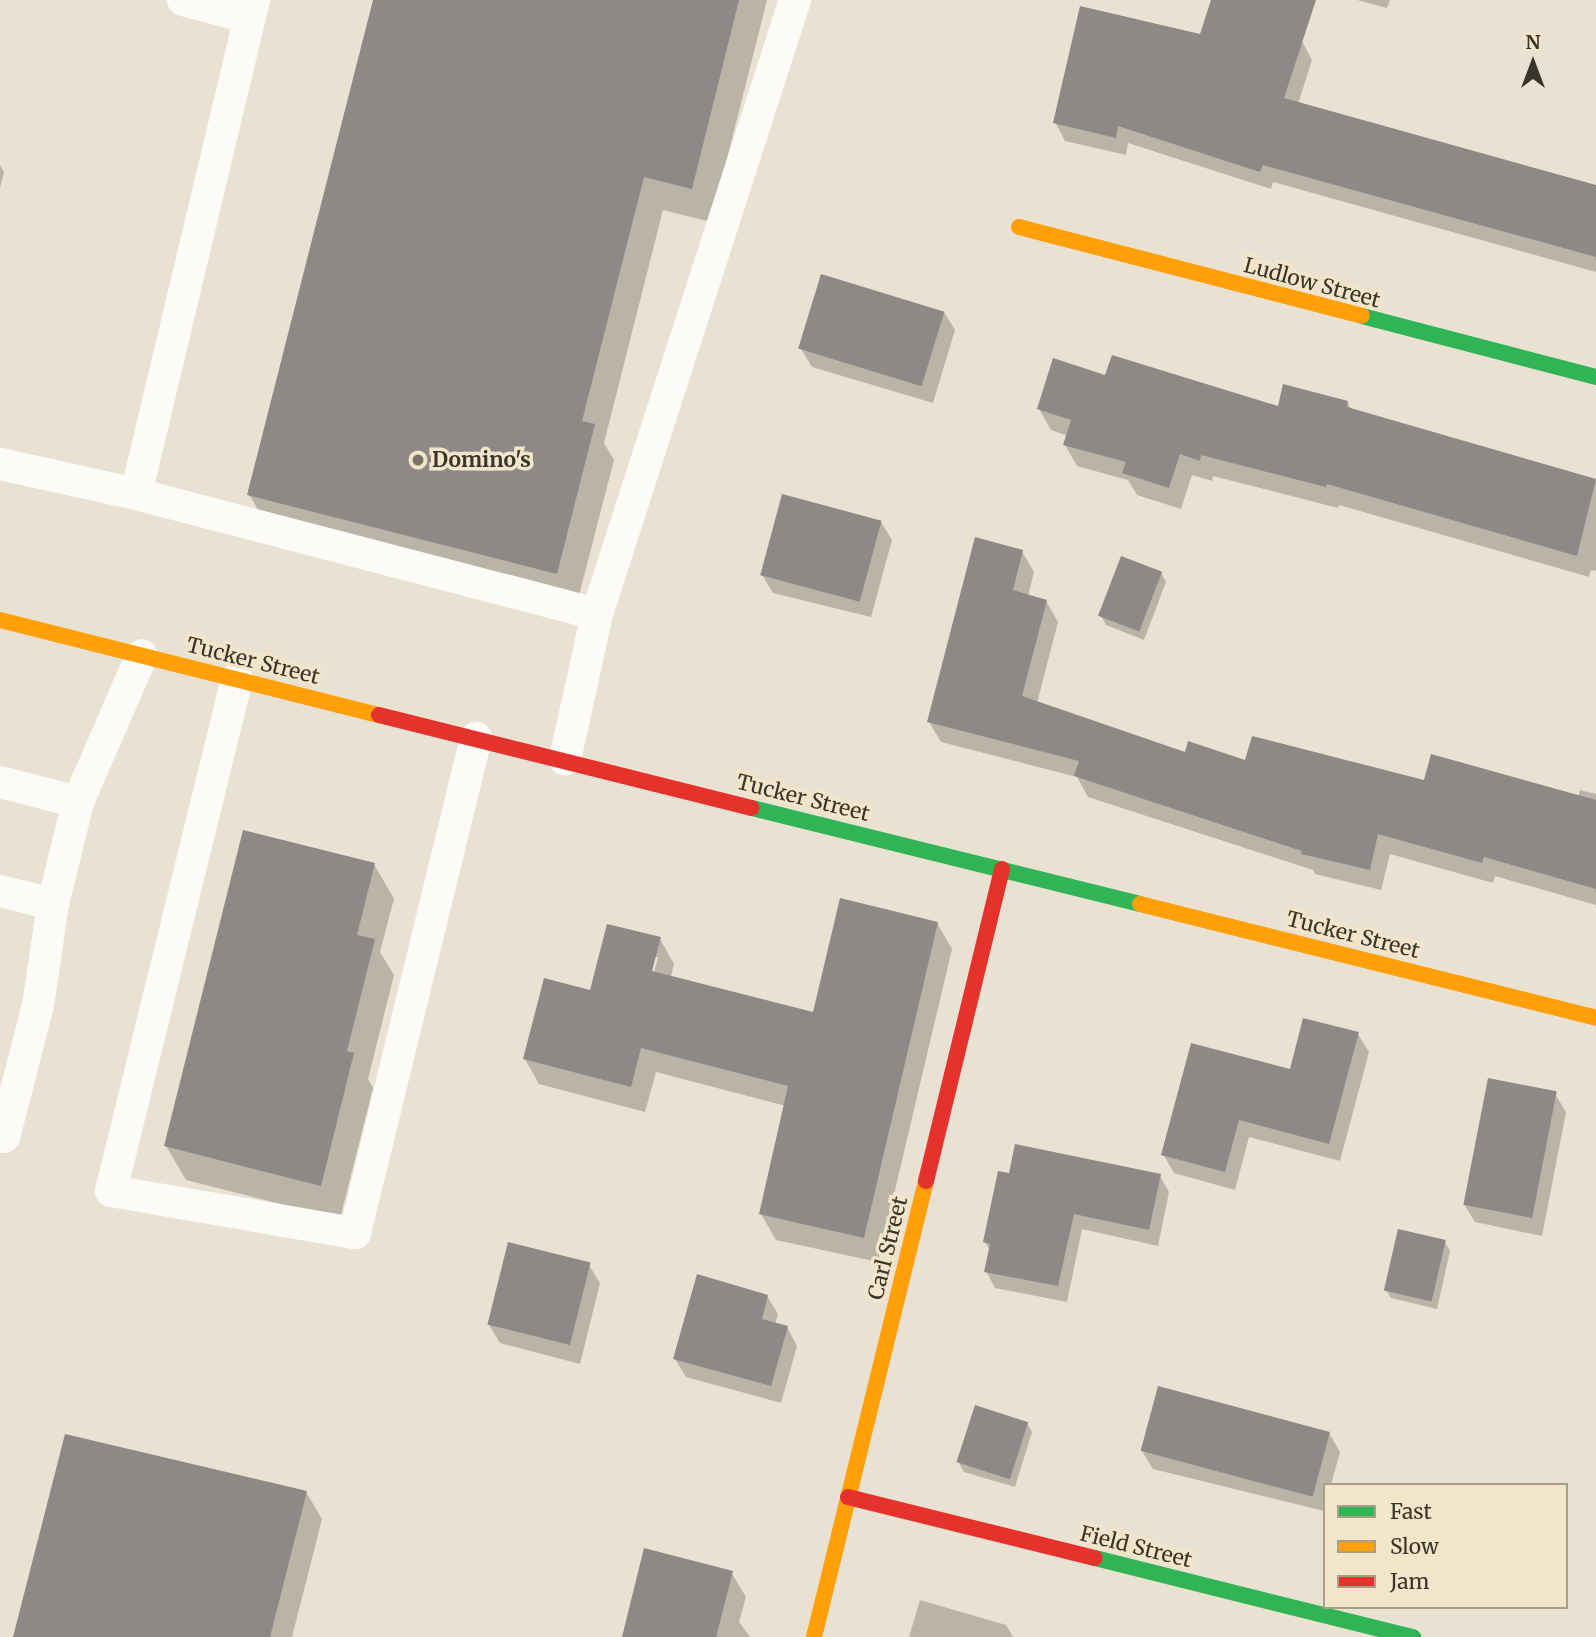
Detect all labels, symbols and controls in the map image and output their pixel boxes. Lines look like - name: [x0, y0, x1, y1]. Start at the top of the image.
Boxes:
- north arrow: [1498, 28, 1568, 98]
- text: N: [1525, 30, 1541, 54]
- street label: Ludlow Street: [1241, 253, 1383, 313]
- place label: Domino's: [432, 447, 531, 473]
- marker: Domino's: [410, 452, 426, 468]
- street label: Tucker Street: [184, 632, 322, 690]
- street label: Tucker Street: [734, 769, 872, 827]
- street label: Tucker Street: [1284, 906, 1422, 964]
- street label: Carl Street: [863, 1194, 913, 1302]
- legend: [1323, 1483, 1568, 1609]
- text: Fast: [1390, 1498, 1432, 1525]
- street label: Field Street: [1077, 1521, 1195, 1573]
- text: Slow: [1390, 1533, 1439, 1560]
- text: Jam: [1390, 1568, 1429, 1595]

